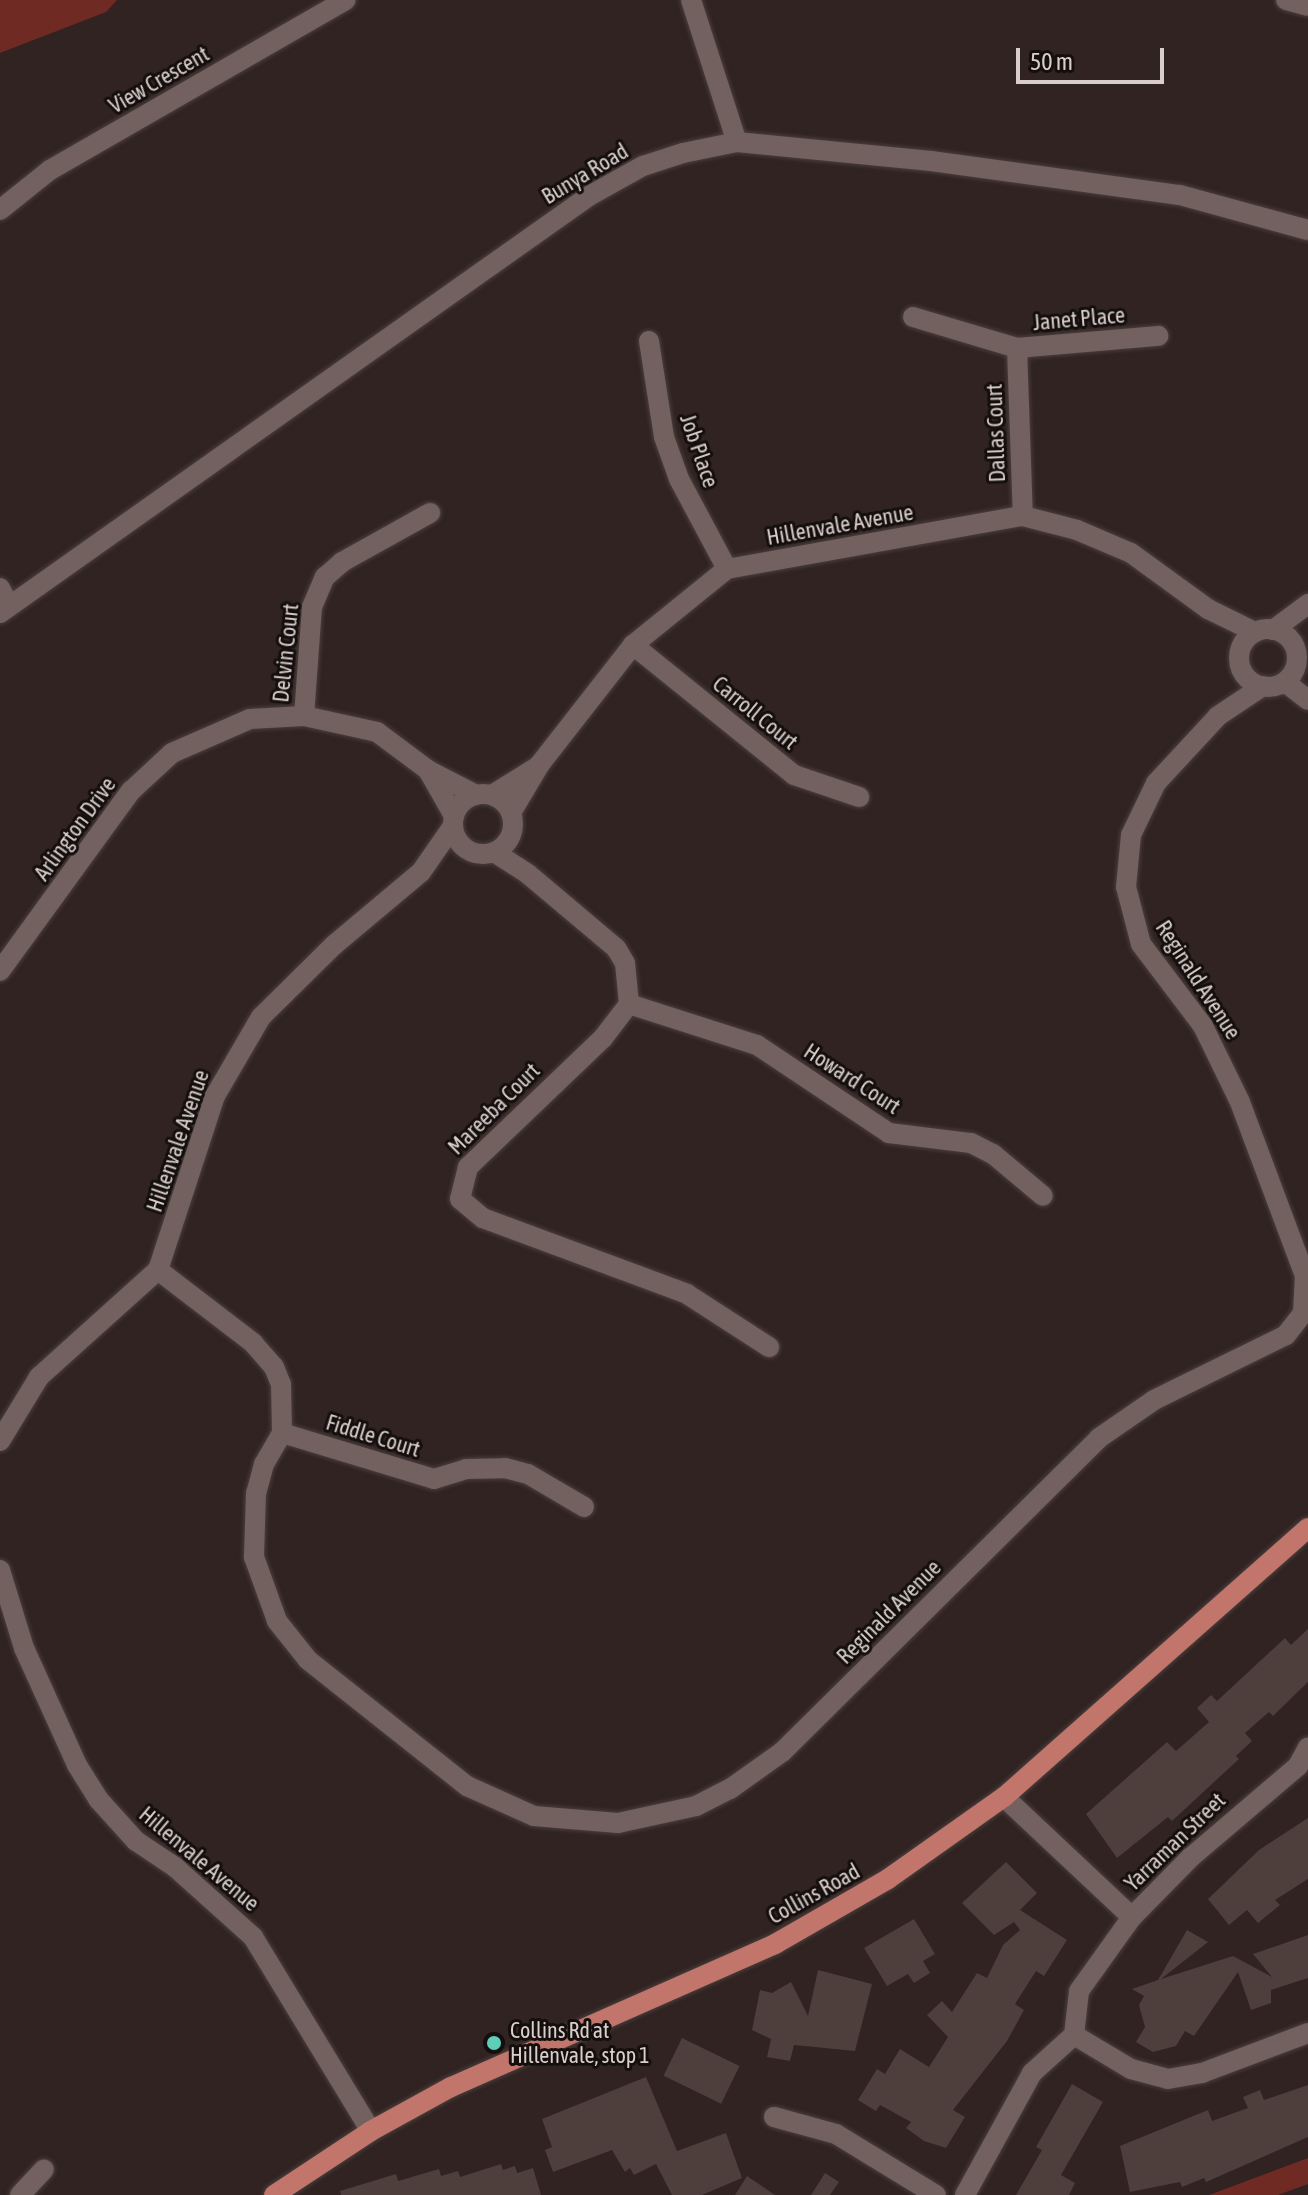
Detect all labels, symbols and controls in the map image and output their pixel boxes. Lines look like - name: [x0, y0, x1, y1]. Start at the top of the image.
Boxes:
- scale bar: [1020, 32, 1168, 82]
- street label: View Crescent: [104, 41, 214, 119]
- text: 50 m: [1030, 48, 1073, 75]
- street label: Bunya Road: [537, 138, 633, 210]
- street label: Janet Place: [1032, 302, 1126, 336]
- street label: Dallas Court: [981, 383, 1011, 483]
- street label: Job Place: [674, 411, 724, 491]
- street label: Hillenvale Avenue: [765, 499, 915, 551]
- street label: Delvin Court: [268, 602, 304, 704]
- street label: Carroll Court: [707, 671, 803, 755]
- street label: Arlington Drive: [29, 772, 121, 886]
- street label: Reginald Avenue: [1150, 916, 1246, 1044]
- street label: Howard Court: [799, 1038, 905, 1120]
- street label: Mareeba Court: [443, 1058, 545, 1160]
- street label: Hillenvale Avenue: [141, 1066, 215, 1216]
- street label: Fiddle Court: [323, 1409, 423, 1463]
- street label: Reginald Avenue: [831, 1554, 947, 1670]
- street label: Yarraman Street: [1119, 1788, 1231, 1896]
- street label: Hillenvale Avenue: [134, 1801, 264, 1917]
- street label: Collins Road: [764, 1858, 864, 1930]
- place label: Collins Rd at Hillenvale, stop 1: [510, 2017, 650, 2068]
- marker: Collins Rd at Hillenvale, stop 1: [485, 2034, 503, 2052]

